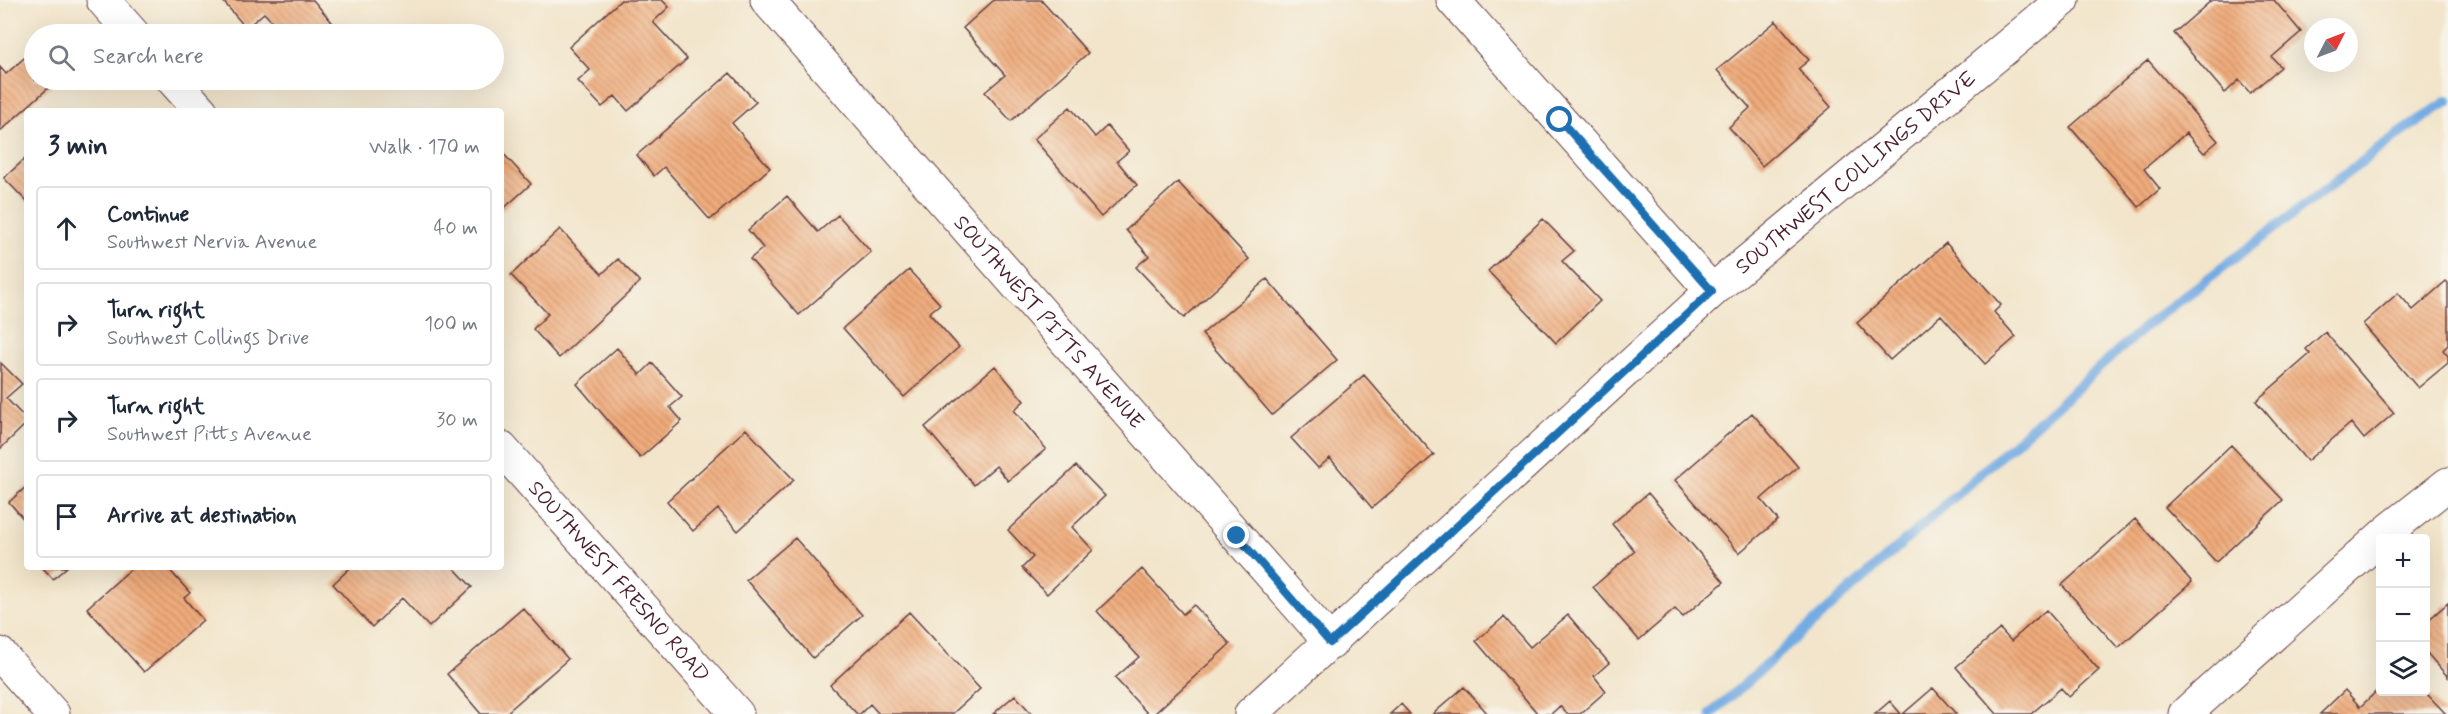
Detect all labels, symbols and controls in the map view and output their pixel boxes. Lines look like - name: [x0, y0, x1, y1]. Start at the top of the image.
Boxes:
- north arrow: [2304, 18, 2358, 72]
- search box: [24, 24, 504, 90]
- icon: search: [45, 41, 78, 74]
- text: Search here: [93, 43, 204, 71]
- street label: SOUTHWEST COLLINGS DRIVE: [1730, 65, 1982, 281]
- route start: [1546, 106, 1572, 132]
- text: 3 min: [48, 130, 108, 164]
- text: Walk · 170 m: [369, 134, 480, 161]
- text: Continue: [107, 201, 189, 229]
- street label: SOUTHWEST PITTS AVENUE: [947, 210, 1150, 435]
- icon: ahead: [50, 212, 83, 245]
- text: 40 m: [434, 215, 478, 242]
- text: Southwest Nervia Avenue: [107, 229, 317, 256]
- text: Turn right: [107, 297, 205, 325]
- icon: right: [50, 308, 83, 341]
- text: 100 m: [424, 311, 478, 338]
- text: Southwest Collings Drive: [107, 325, 309, 352]
- text: Turn right: [107, 393, 205, 421]
- icon: right: [50, 404, 83, 437]
- text: 30 m: [436, 407, 478, 434]
- text: Southwest Pitts Avenue: [107, 421, 312, 448]
- street label: SOUTHWEST FRESNO ROAD: [521, 475, 715, 689]
- icon: arrive: [50, 500, 83, 533]
- text: Arrive at destination: [107, 502, 297, 530]
- route end: [1223, 522, 1249, 548]
- map controls: [2376, 534, 2430, 696]
- button: +: [2376, 534, 2430, 588]
- button: −: [2376, 588, 2430, 642]
- button: layers: [2376, 642, 2430, 696]

